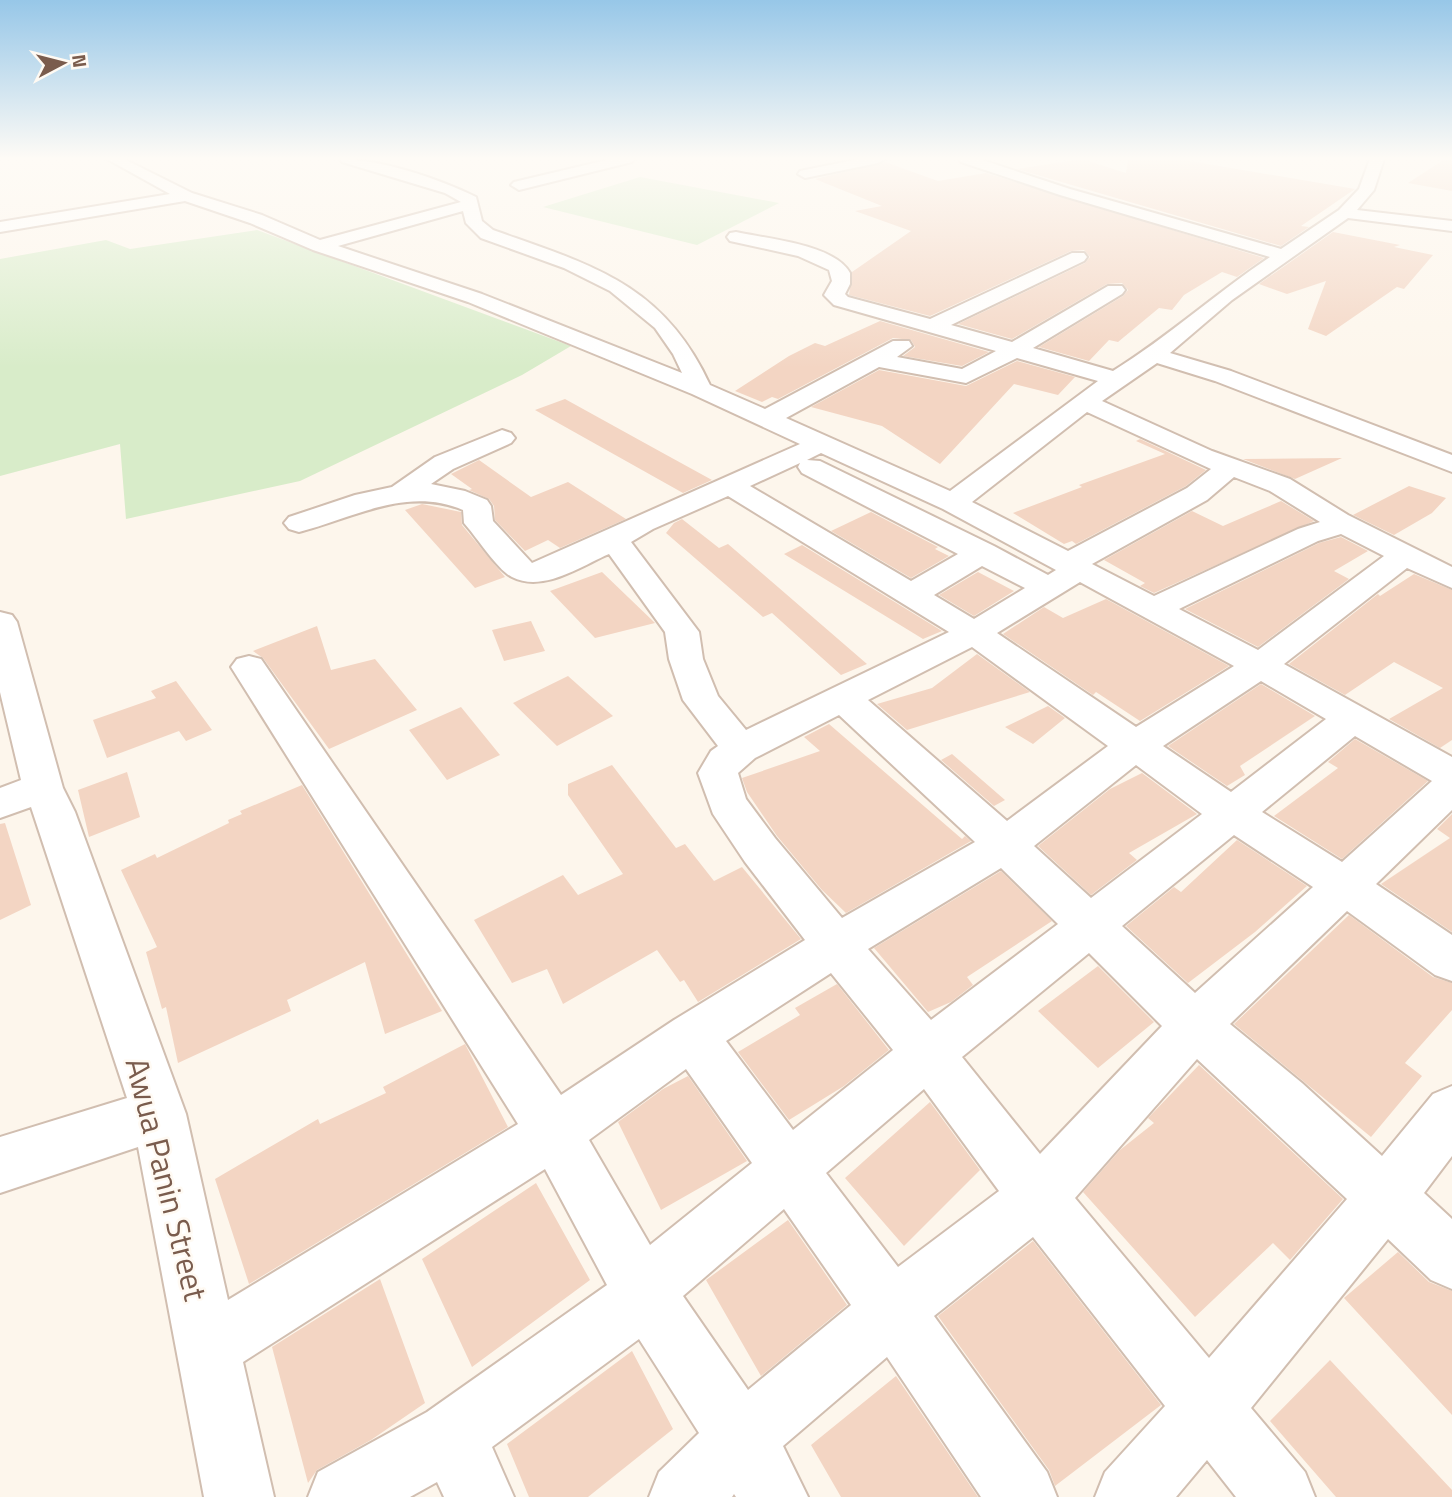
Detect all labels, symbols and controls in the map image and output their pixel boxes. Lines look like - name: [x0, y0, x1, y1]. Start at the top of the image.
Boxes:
- north arrow: [28, 28, 98, 98]
- text: N: [65, 53, 96, 69]
- street label: Awua Panin Street: [114, 1052, 220, 1306]

